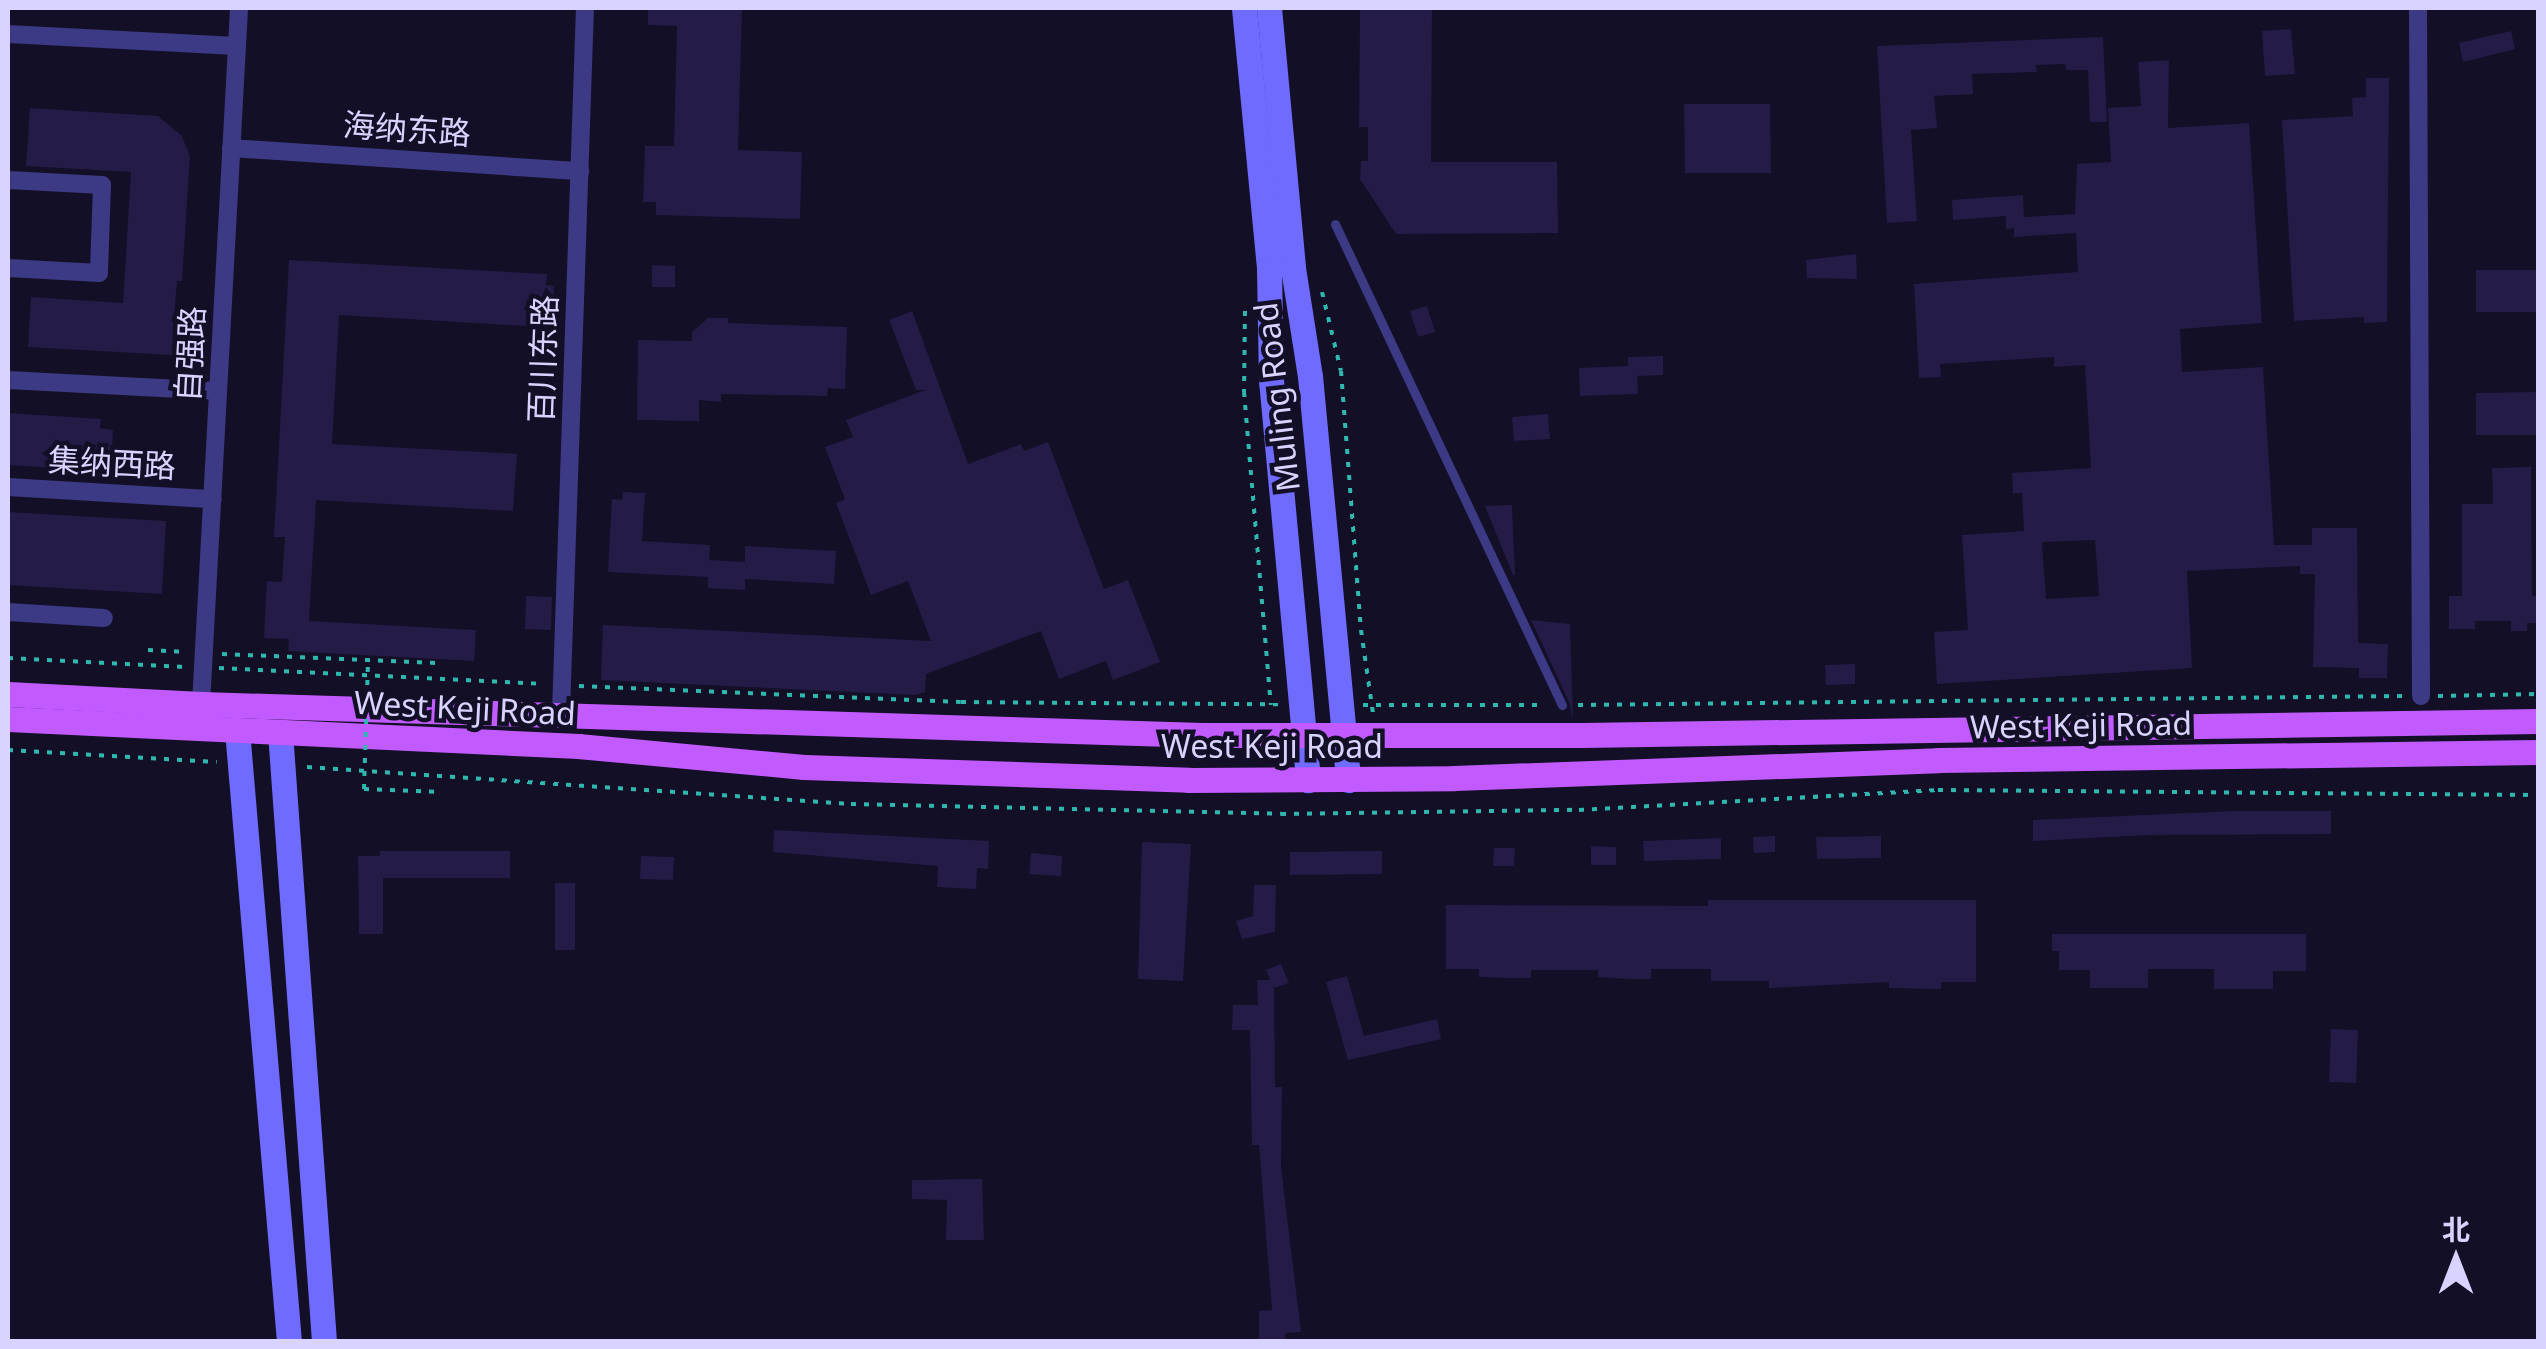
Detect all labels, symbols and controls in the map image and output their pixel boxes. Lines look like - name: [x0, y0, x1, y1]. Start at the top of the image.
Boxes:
- street label: 海纳东路: [342, 105, 472, 153]
- street label: 百川东路: [522, 294, 564, 424]
- street label: Muling Road: [1246, 300, 1308, 494]
- street label: 自强路: [168, 305, 212, 403]
- street label: 集纳西路: [47, 440, 177, 486]
- street label: West Keji Road: [353, 683, 577, 733]
- street label: West Keji Road: [1970, 704, 2192, 746]
- street label: West Keji Road: [1161, 727, 1383, 765]
- north arrow: [2406, 1209, 2506, 1309]
- text: 北: [2442, 1210, 2470, 1248]

